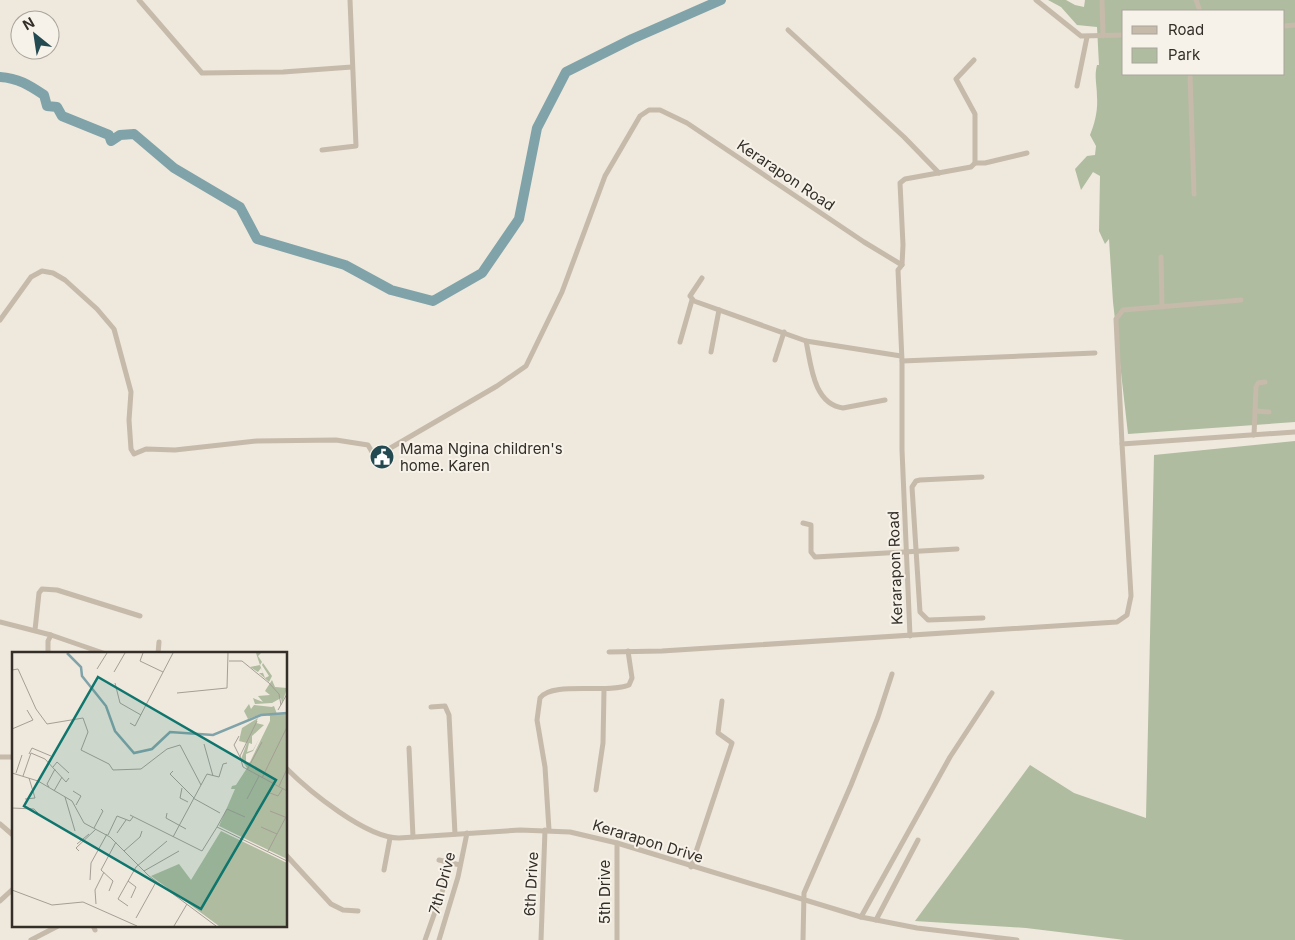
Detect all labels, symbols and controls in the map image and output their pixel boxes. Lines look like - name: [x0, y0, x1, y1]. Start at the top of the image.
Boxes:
- north arrow: [10, 10, 60, 60]
- legend: [1122, 10, 1285, 75]
- text: N: [19, 13, 37, 33]
- text: Road: [1168, 20, 1204, 39]
- text: Park: [1168, 45, 1201, 64]
- street label: Kerarapon Road: [734, 135, 838, 215]
- place label: Mama Ngina children's home. Karen: [400, 439, 563, 475]
- public building icon: Mama Ngina children's home. Karen: [369, 444, 395, 470]
- street label: Kerarapon Road: [884, 511, 906, 625]
- inset map: [12, 652, 288, 928]
- street label: Kerarapon Drive: [590, 815, 706, 867]
- street label: 7th Drive: [425, 850, 459, 916]
- street label: 6th Drive: [520, 851, 542, 917]
- street label: 5th Drive: [595, 860, 614, 924]

